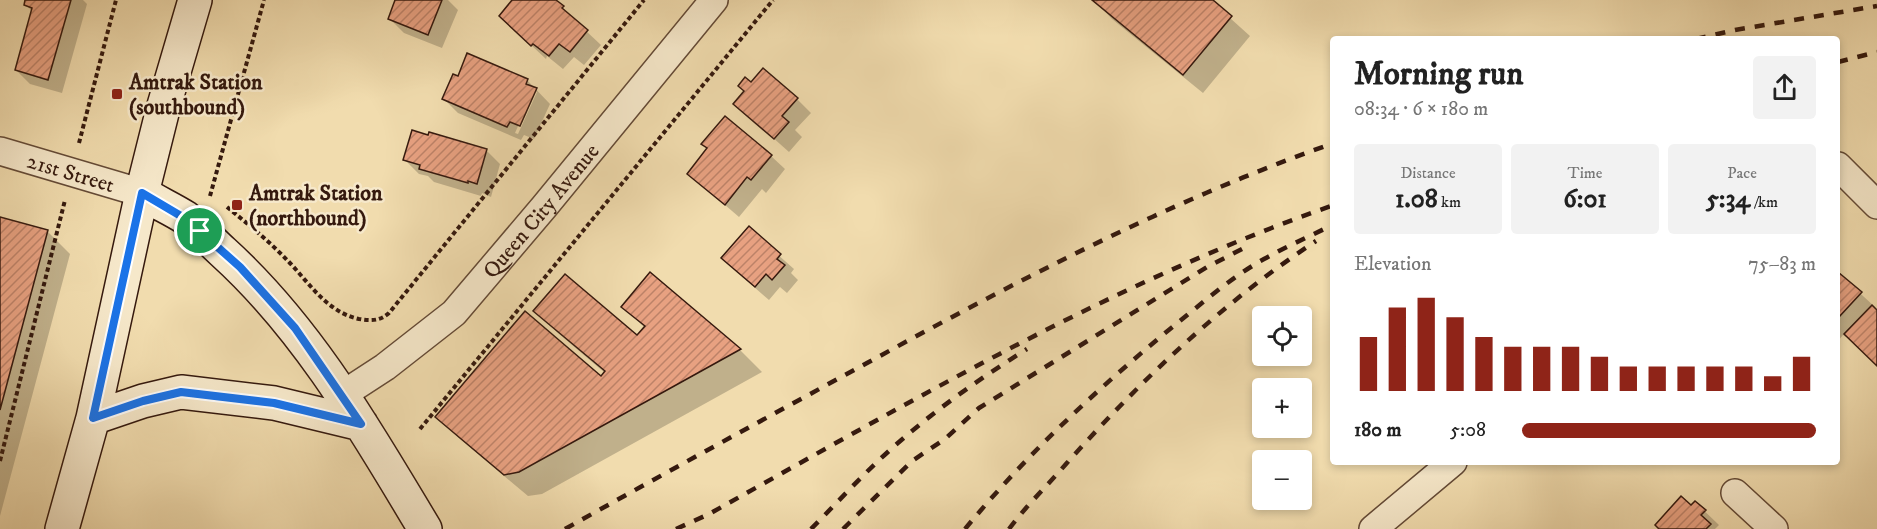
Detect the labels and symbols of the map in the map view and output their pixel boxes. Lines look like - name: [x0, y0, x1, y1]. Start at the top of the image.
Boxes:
- place label: Amtrak Station (southbound): [128, 69, 263, 121]
- marker: Amtrak Station (southbound): [110, 87, 124, 101]
- street label: Queen City Avenue: [478, 139, 605, 284]
- street label: 21st Street: [24, 148, 118, 199]
- place label: Amtrak Station (northbound): [248, 180, 383, 232]
- marker: Amtrak Station (northbound): [230, 198, 244, 212]
- pin: [174, 205, 225, 256]

